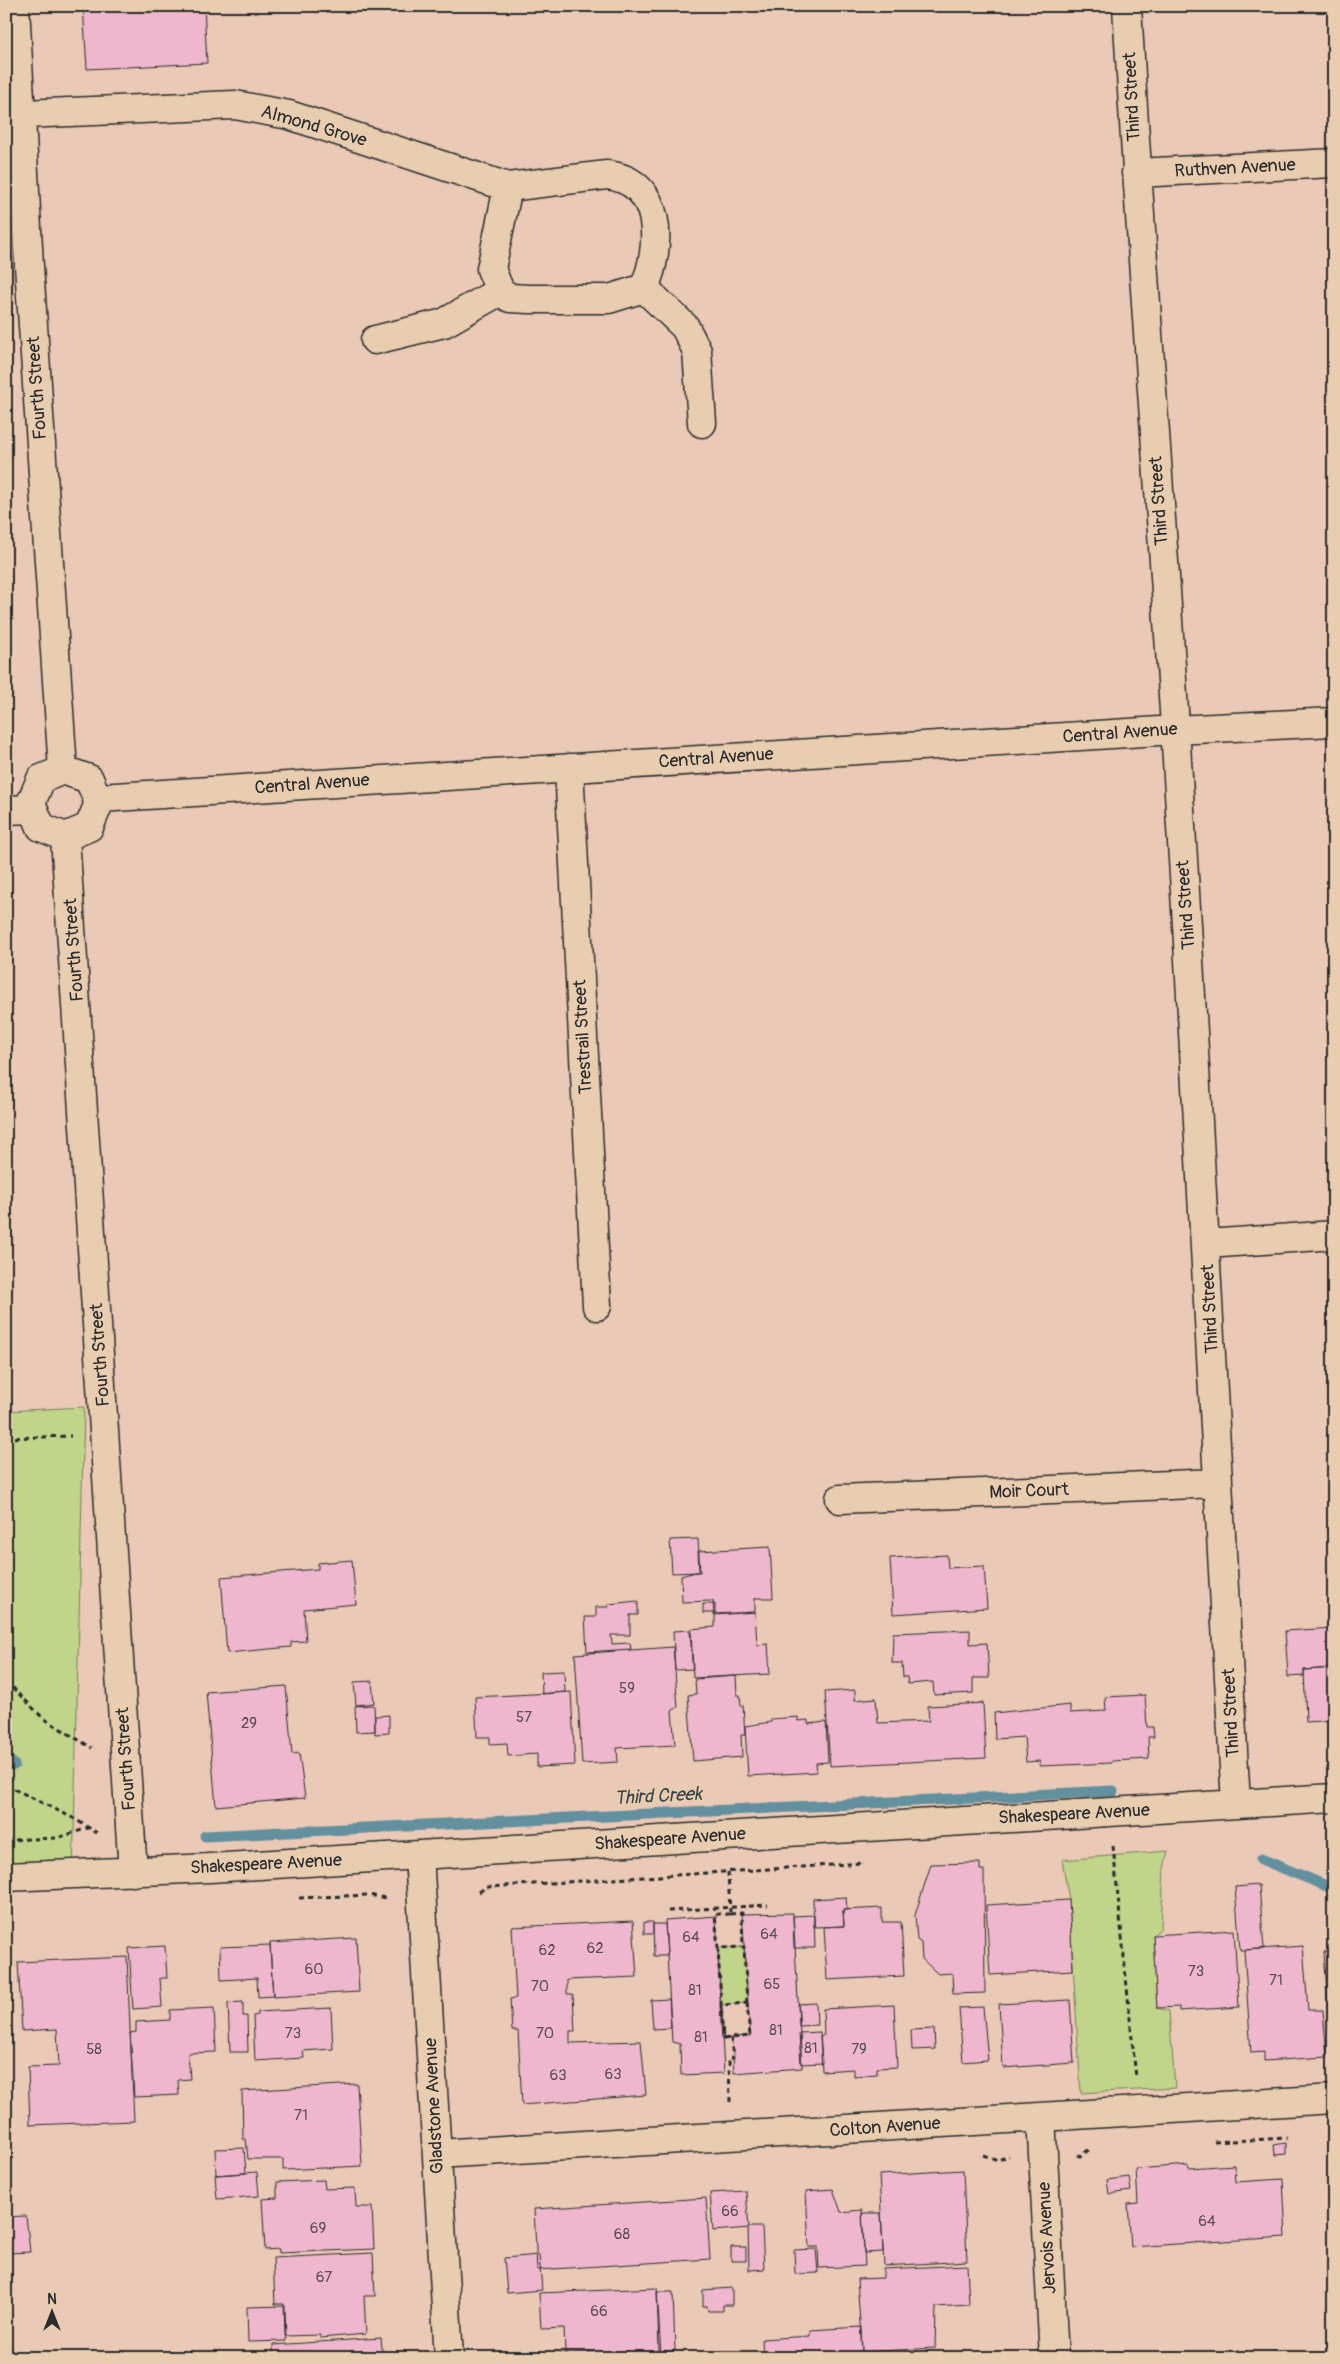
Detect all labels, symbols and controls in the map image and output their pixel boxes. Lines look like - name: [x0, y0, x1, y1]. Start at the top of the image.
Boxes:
- street label: Third Street: [1118, 51, 1146, 142]
- street label: Almond Grove: [258, 100, 370, 152]
- street label: Ruthven Avenue: [1174, 153, 1296, 183]
- street label: Fourth Street: [22, 335, 52, 440]
- street label: Third Street: [1144, 455, 1174, 546]
- street label: Central Avenue: [1062, 718, 1178, 748]
- street label: Central Avenue: [658, 743, 774, 773]
- street label: Central Avenue: [254, 769, 370, 799]
- street label: Third Street: [1171, 859, 1201, 950]
- street label: Fourth Street: [59, 897, 89, 1002]
- street label: Trestrail Street: [568, 978, 597, 1095]
- street label: Third Street: [1196, 1263, 1224, 1354]
- street label: Fourth Street: [85, 1302, 115, 1407]
- street label: Moir Court: [989, 1478, 1070, 1504]
- street label: Third Street: [1217, 1667, 1245, 1758]
- house number: 59: [619, 1679, 635, 1698]
- street label: Fourth Street: [111, 1706, 141, 1811]
- house number: 57: [516, 1708, 532, 1727]
- house number: 29: [241, 1714, 257, 1733]
- water label: Third Creek: [614, 1782, 704, 1810]
- street label: Shakespeare Avenue: [998, 1799, 1150, 1829]
- street label: Shakespeare Avenue: [594, 1822, 747, 1856]
- street label: Shakespeare Avenue: [190, 1849, 342, 1879]
- house number: 64: [760, 1925, 778, 1944]
- house number: 64: [682, 1928, 700, 1947]
- house number: 62: [586, 1939, 604, 1958]
- house number: 62: [538, 1941, 556, 1960]
- house number: 60: [305, 1960, 323, 1979]
- house number: 73: [1188, 1962, 1204, 1981]
- house number: 71: [1269, 1971, 1283, 1990]
- house number: 65: [764, 1975, 780, 1994]
- house number: 70: [531, 1977, 549, 1996]
- house number: 81: [688, 1981, 702, 2000]
- house number: 81: [769, 2021, 783, 2040]
- house number: 73: [285, 2024, 301, 2043]
- house number: 70: [536, 2024, 554, 2043]
- house number: 81: [694, 2028, 708, 2047]
- street label: Gladstone Avenue: [419, 2037, 449, 2175]
- house number: 81: [804, 2039, 818, 2058]
- house number: 58: [86, 2040, 102, 2059]
- house number: 79: [851, 2040, 867, 2059]
- house number: 63: [604, 2065, 622, 2084]
- house number: 63: [549, 2066, 567, 2085]
- house number: 71: [294, 2106, 308, 2125]
- street label: Colton Avenue: [829, 2112, 941, 2142]
- street label: Jervois Avenue: [1033, 2181, 1061, 2295]
- house number: 66: [721, 2202, 739, 2221]
- house number: 64: [1198, 2212, 1216, 2231]
- house number: 69: [310, 2219, 326, 2238]
- house number: 68: [614, 2225, 631, 2244]
- house number: 67: [316, 2268, 332, 2287]
- north arrow: [28, 2286, 78, 2336]
- text: N: [47, 2291, 57, 2308]
- house number: 66: [590, 2302, 608, 2321]

